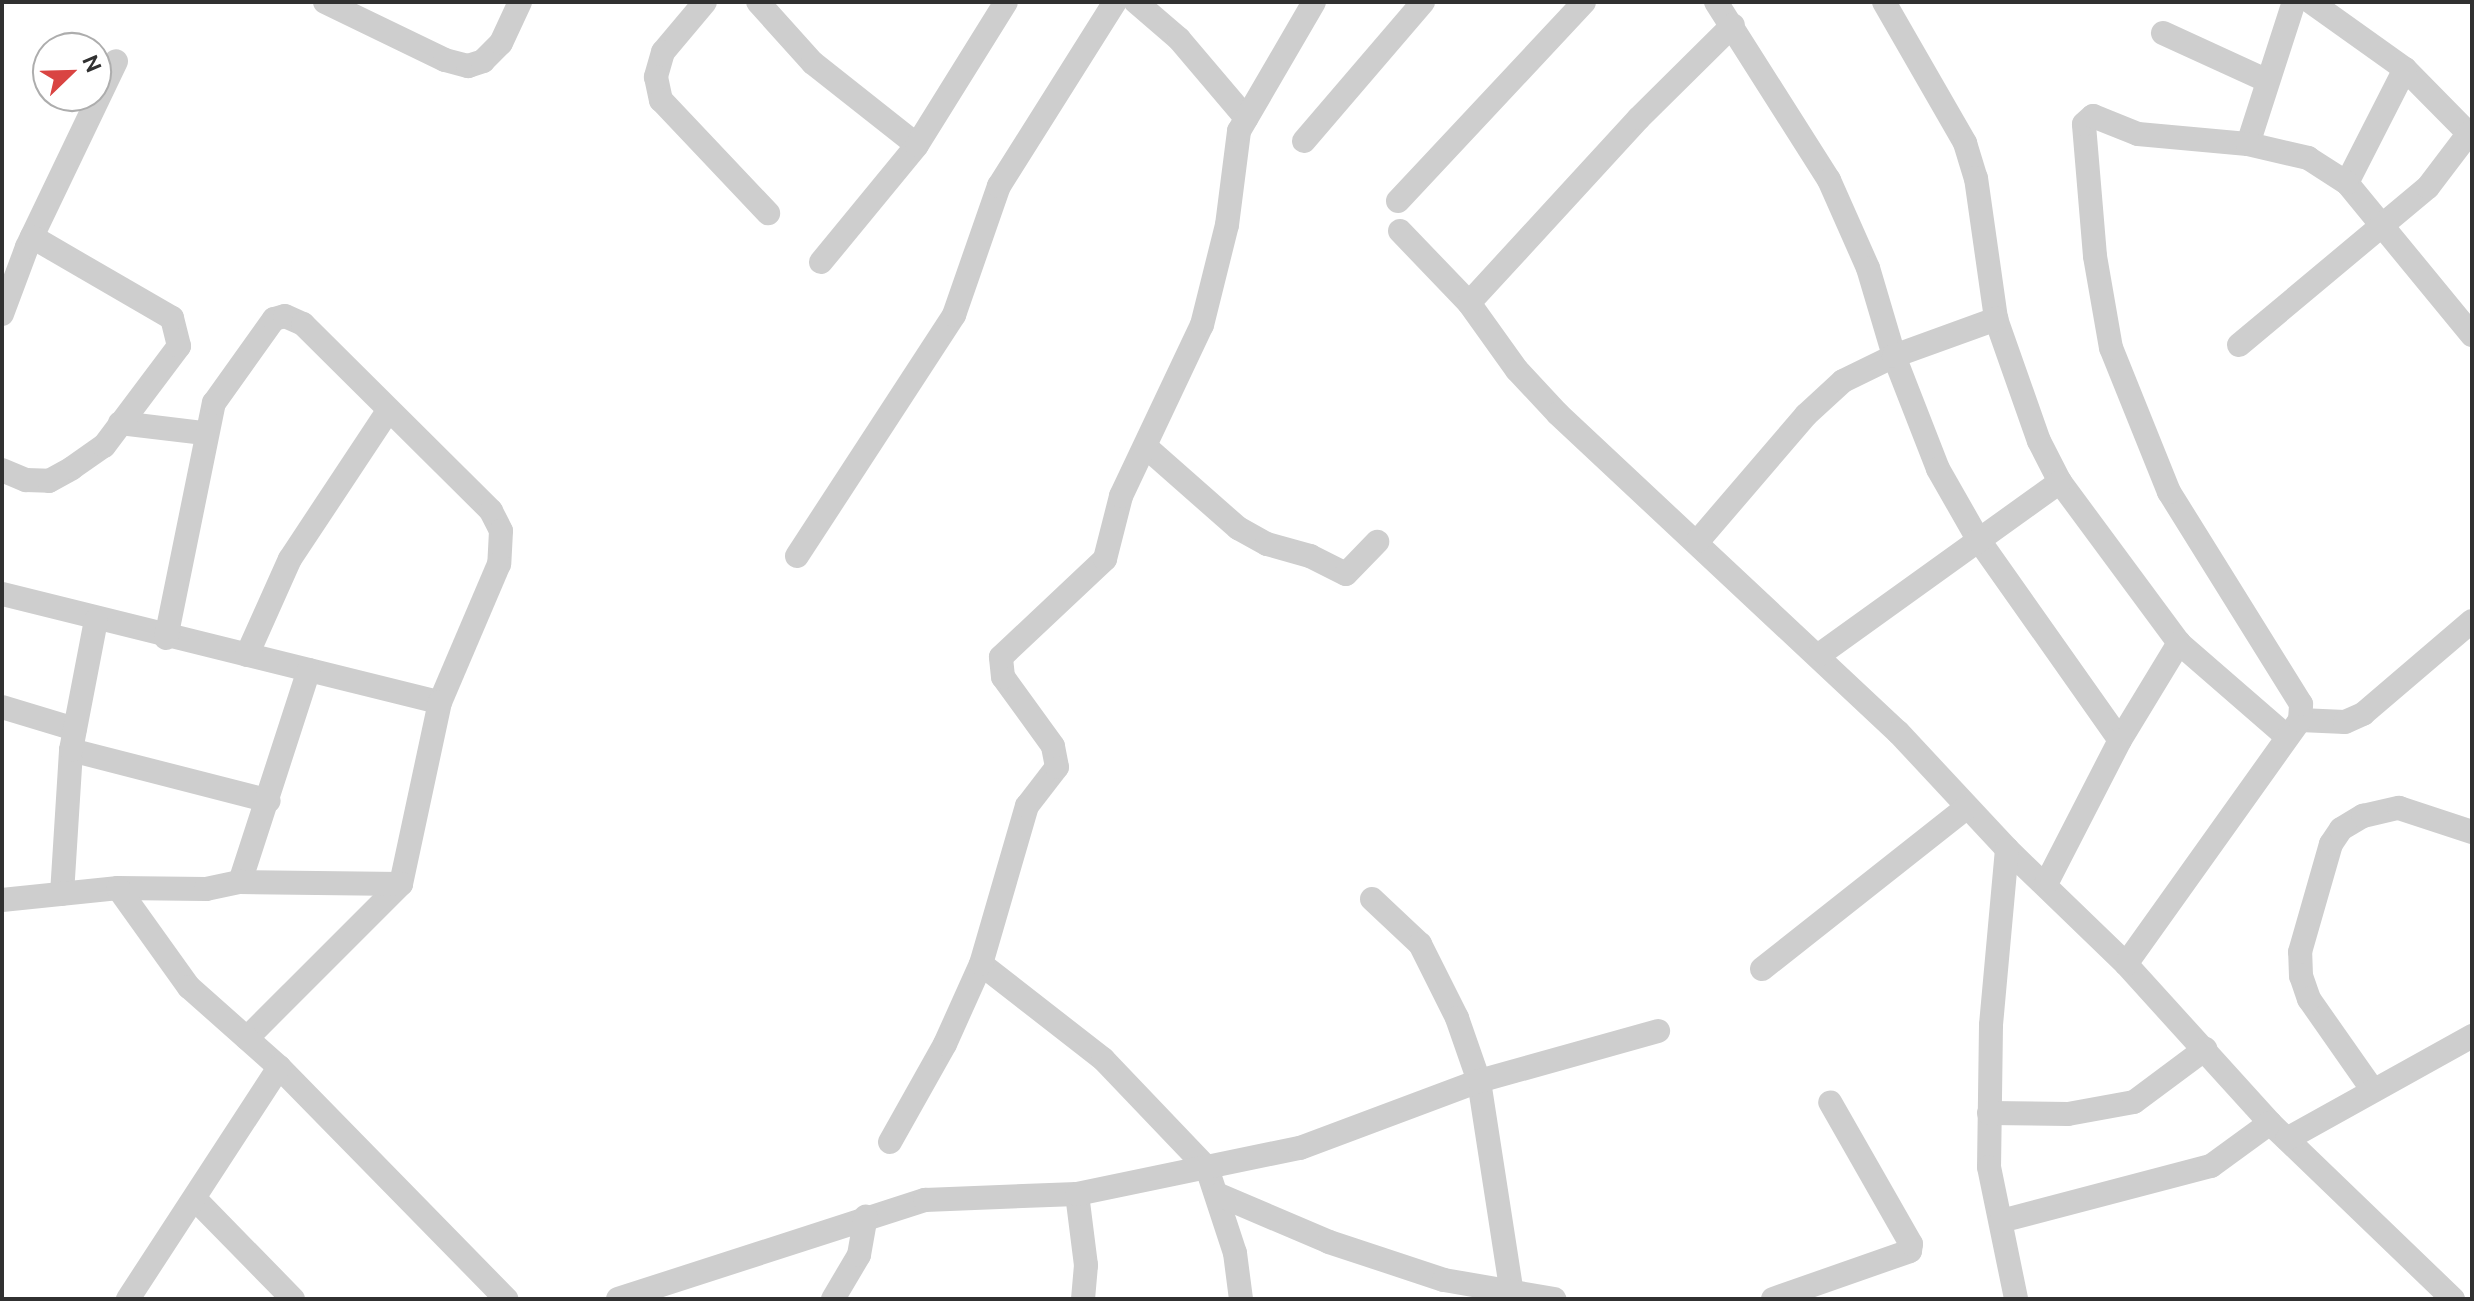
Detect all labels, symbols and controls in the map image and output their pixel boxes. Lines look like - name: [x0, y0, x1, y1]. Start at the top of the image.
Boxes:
- north arrow: [32, 32, 112, 112]
- text: N: [78, 51, 107, 76]

